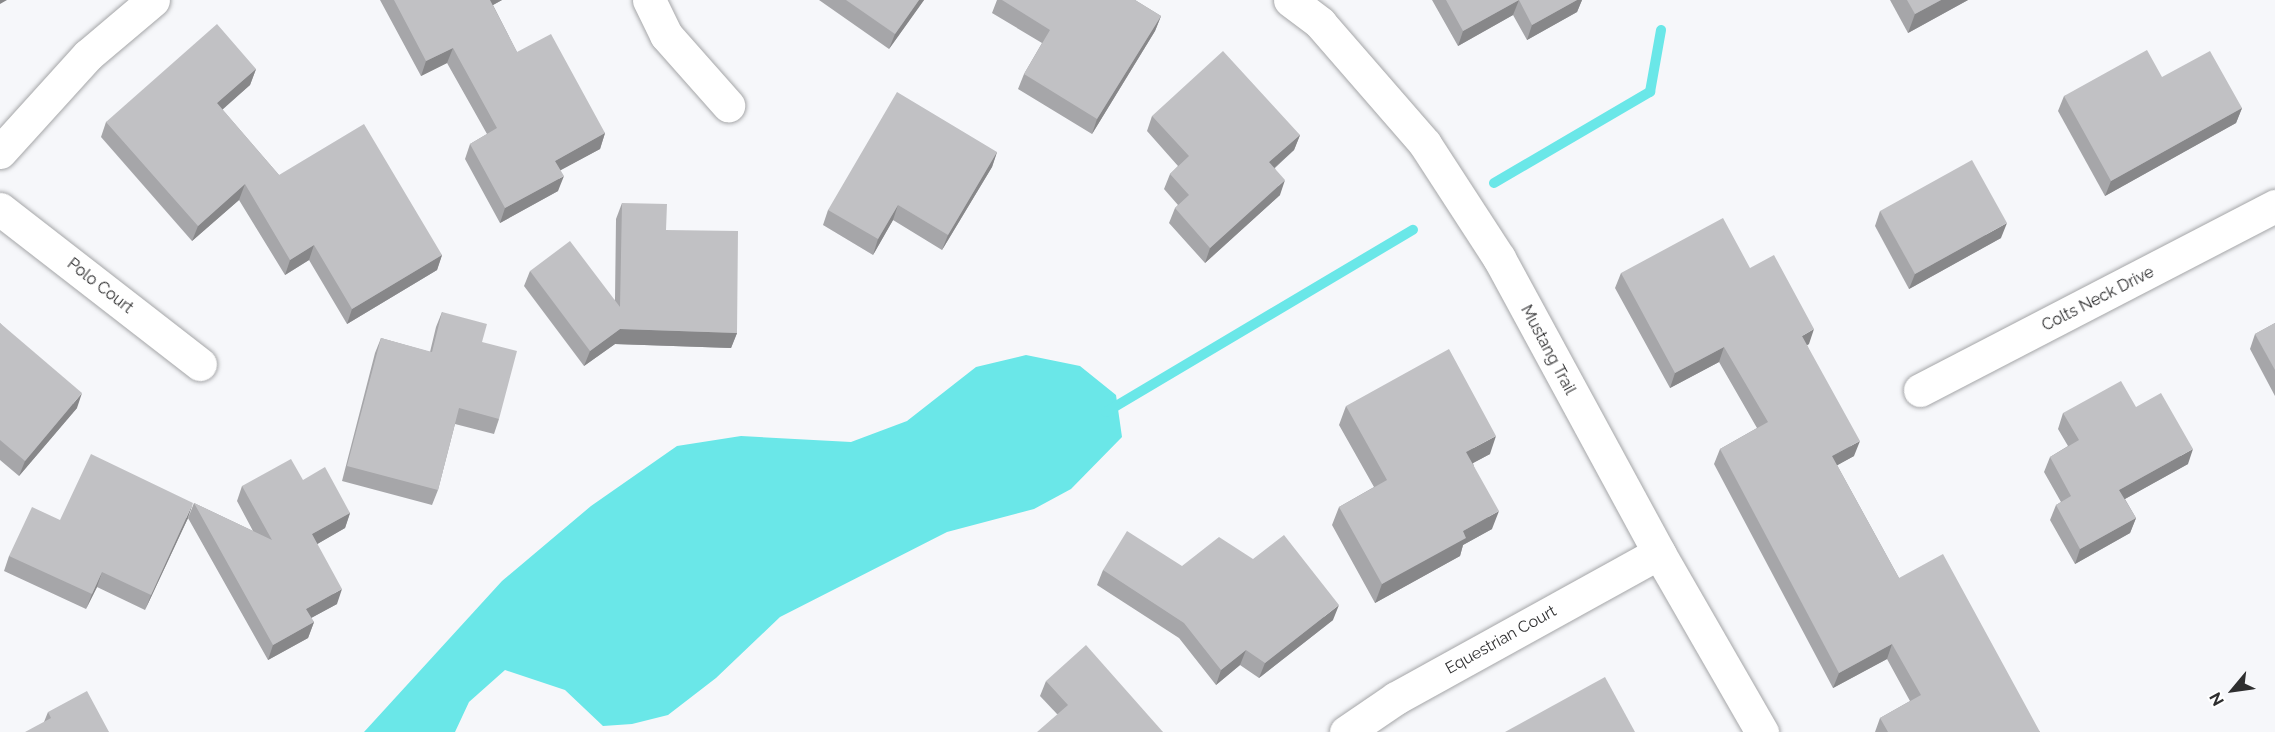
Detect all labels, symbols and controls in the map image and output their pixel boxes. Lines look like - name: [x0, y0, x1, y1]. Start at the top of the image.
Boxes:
- street label: Polo Court: [63, 254, 137, 318]
- street label: Colts Neck Drive: [2039, 262, 2157, 336]
- street label: Mustang Trail: [1516, 302, 1580, 398]
- street label: Equestrian Court: [1442, 602, 1560, 678]
- north arrow: [2203, 660, 2263, 720]
- text: N: [2206, 689, 2228, 709]

